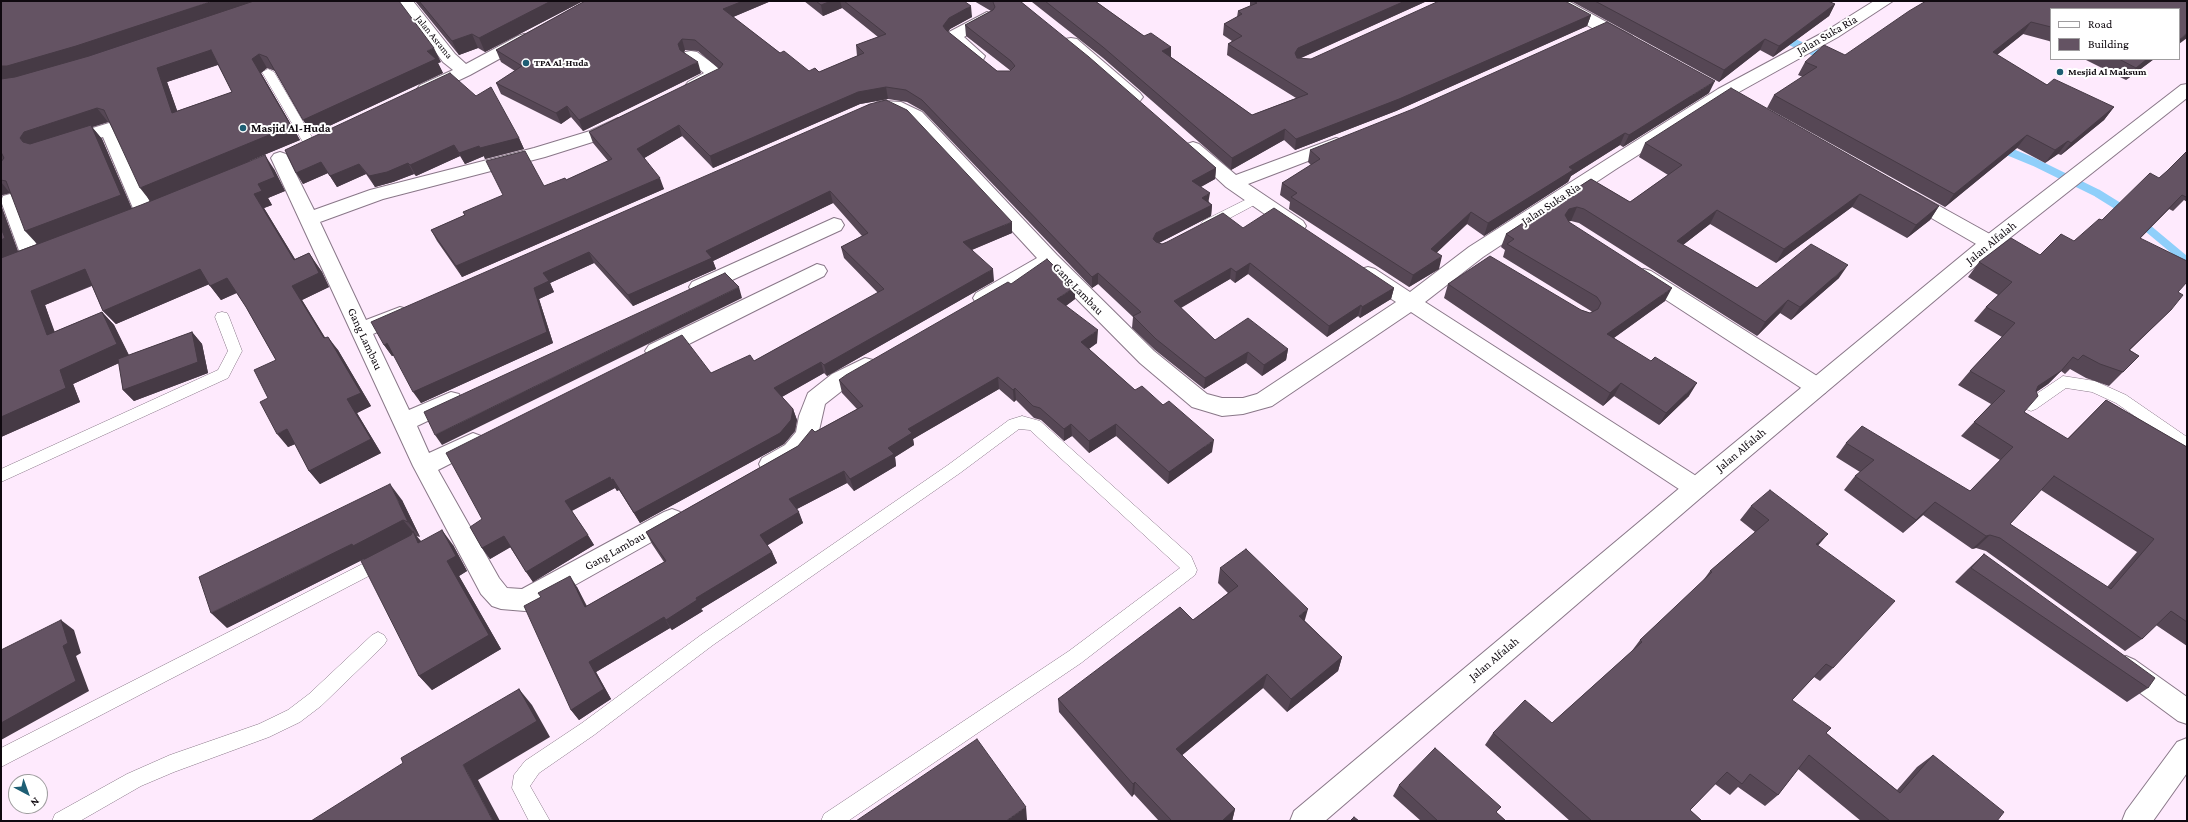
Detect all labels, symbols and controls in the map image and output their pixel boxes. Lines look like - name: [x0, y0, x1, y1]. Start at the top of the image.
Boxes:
- legend: [2050, 8, 2180, 60]
- street label: Jalan Suka Ria: [1794, 12, 1860, 58]
- street label: Jalan Asrama: [413, 13, 455, 61]
- text: Road: [2088, 17, 2112, 31]
- text: Building: [2088, 37, 2129, 51]
- place label: TPA Al-Huda: [534, 57, 588, 69]
- marker: TPA Al-Huda: [521, 58, 531, 68]
- place label: Mesjid Al Maksum: [2068, 66, 2146, 78]
- marker: Mesjid Al Maksum: [2055, 67, 2065, 77]
- place label: Masjid Al-Huda: [251, 121, 331, 135]
- marker: Masjid Al-Huda: [238, 123, 248, 133]
- street label: Jalan Suka Ria: [1519, 180, 1583, 228]
- street label: Jalan Alfalah: [1963, 218, 2019, 268]
- street label: Gang Lambau: [1050, 260, 1106, 318]
- street label: Gang Lambau: [344, 306, 386, 372]
- street label: Jalan Alfalah: [1713, 425, 1769, 475]
- street label: Gang Lambau: [582, 528, 648, 574]
- street label: Jalan Alfalah: [1466, 634, 1522, 684]
- north arrow: [8, 774, 48, 814]
- text: N: [28, 795, 42, 809]

